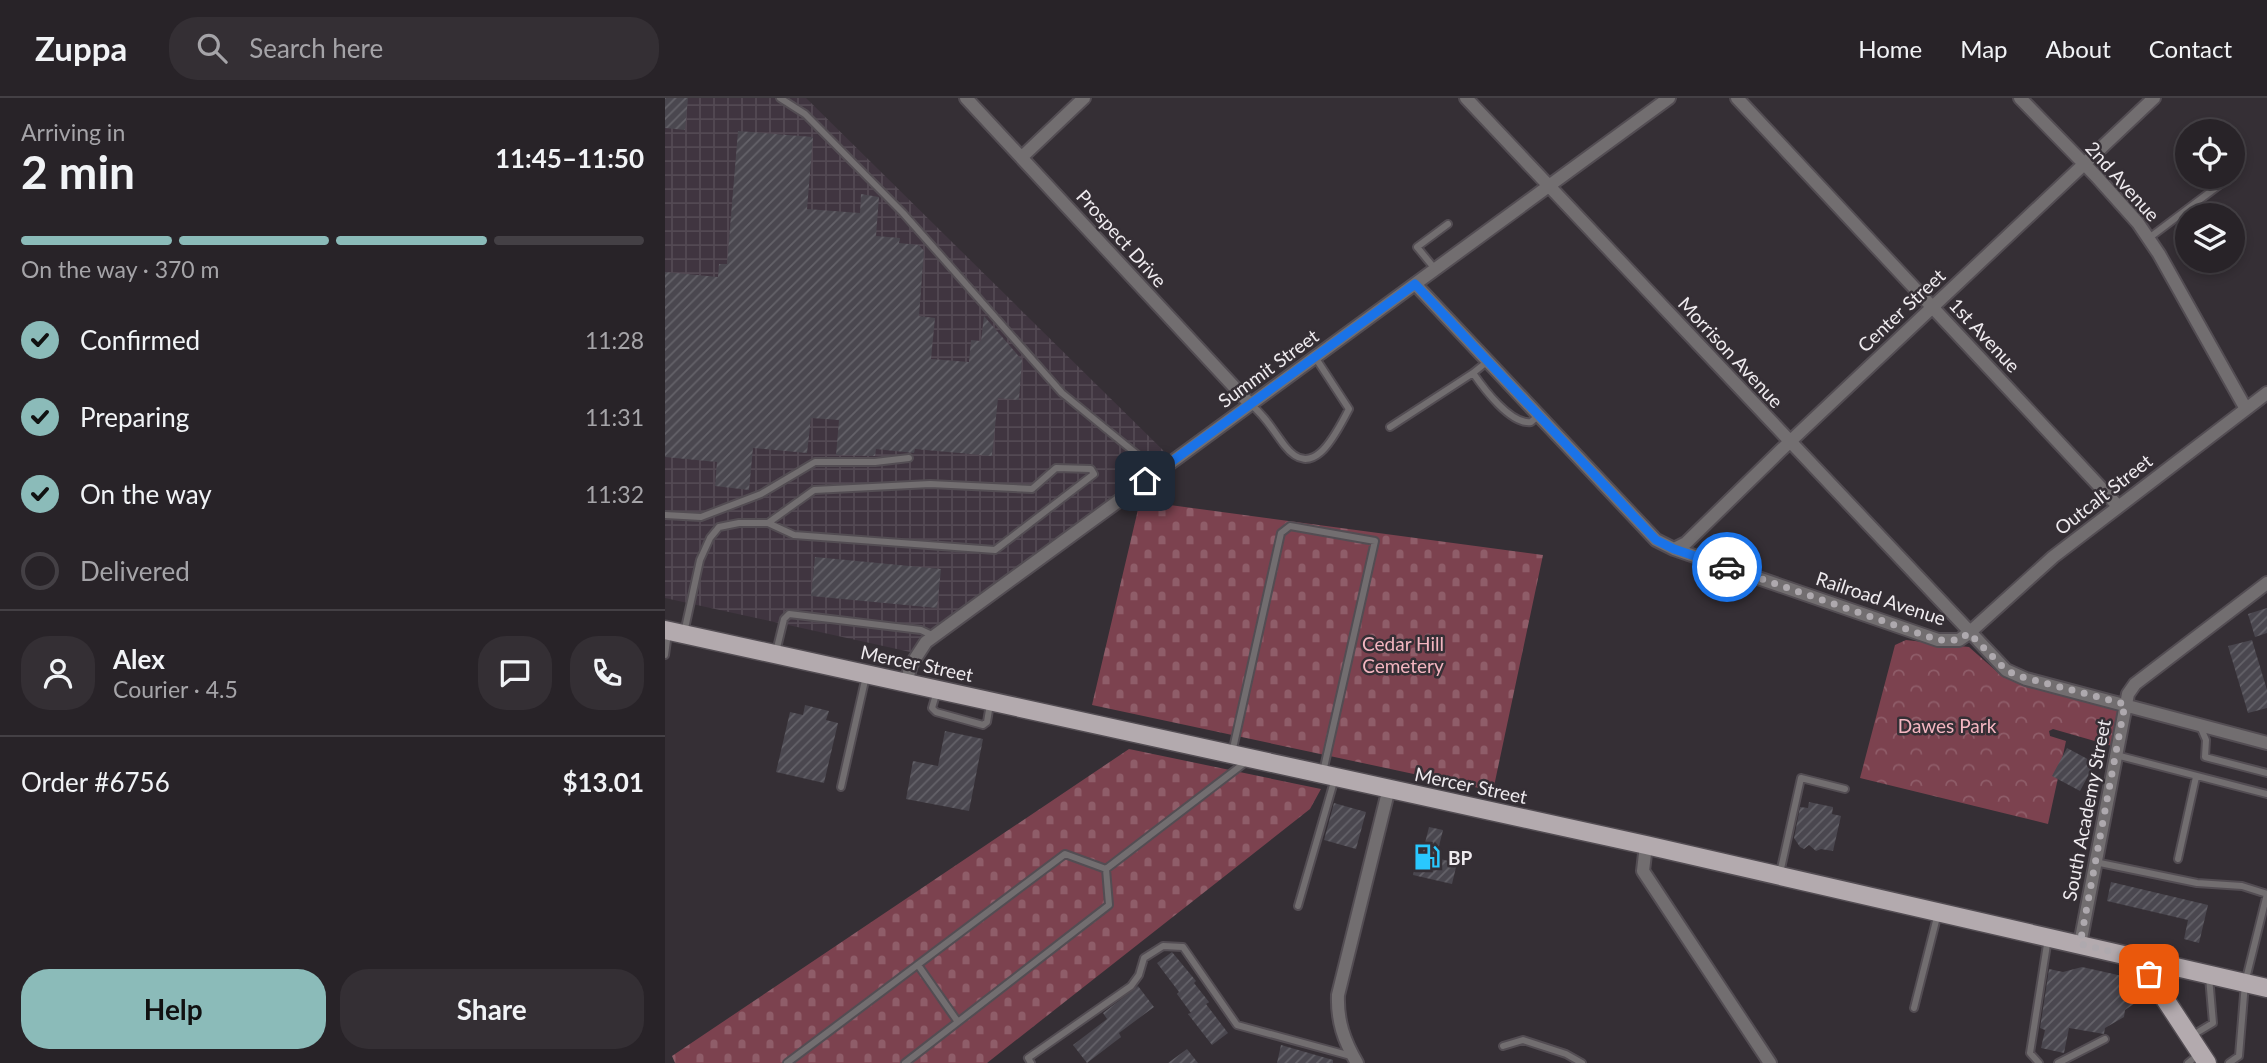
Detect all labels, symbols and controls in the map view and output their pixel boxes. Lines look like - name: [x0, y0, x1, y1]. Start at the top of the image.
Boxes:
- search box: [169, 17, 659, 80]
- text: Zuppa: [35, 28, 127, 68]
- icon: search: [193, 29, 231, 67]
- text: Search here: [249, 32, 383, 64]
- text: Home: [1858, 34, 1922, 63]
- text: Map: [1960, 34, 2008, 63]
- text: About: [2046, 34, 2111, 63]
- text: Contact: [2149, 34, 2232, 63]
- text: Arriving in: [21, 118, 125, 146]
- map controls: [2175, 119, 2245, 273]
- button: locate: [2175, 119, 2245, 189]
- street label: 2nd Avenue: [2081, 136, 2165, 226]
- text: 11:45–11:50: [495, 142, 644, 174]
- text: 2 min: [21, 144, 135, 199]
- street label: Prospect Drive: [1072, 184, 1172, 292]
- button: layers: [2175, 203, 2245, 273]
- text: On the way · 370 m: [21, 255, 220, 283]
- street label: Center Street: [1852, 264, 1950, 356]
- street label: Morrison Avenue: [1674, 292, 1788, 412]
- street label: 1st Avenue: [1945, 293, 2025, 377]
- icon: check: [21, 321, 59, 359]
- text: Confirmed: [80, 324, 200, 356]
- street label: Summit Street: [1213, 324, 1323, 412]
- text: 11:28: [585, 326, 644, 354]
- icon: check: [21, 398, 59, 436]
- text: Preparing: [80, 401, 189, 433]
- text: 11:31: [585, 403, 644, 431]
- street label: Outcalt Street: [2050, 449, 2156, 539]
- pin: [1115, 451, 1175, 511]
- icon: home: [1126, 462, 1164, 500]
- icon: check: [21, 475, 59, 513]
- text: On the way: [80, 478, 212, 510]
- text: 11:32: [585, 480, 644, 508]
- courier: [1692, 532, 1762, 602]
- icon: car: [1708, 548, 1746, 586]
- text: Delivered: [80, 555, 190, 587]
- street label: Railroad Avenue: [1813, 566, 1949, 630]
- park label: Cedar Hill Cemetery: [1362, 632, 1444, 677]
- button: person: [21, 636, 95, 710]
- button: chat: [478, 636, 552, 710]
- button: phone: [570, 636, 644, 710]
- street label: Mercer Street: [859, 640, 975, 686]
- text: Alex: [113, 643, 165, 675]
- text: Courier · 4.5: [113, 675, 238, 703]
- park label: Dawes Park: [1898, 714, 1997, 737]
- street label: South Academy Street: [2057, 717, 2115, 903]
- street label: Mercer Street: [1413, 762, 1529, 808]
- text: Order #6756: [21, 766, 170, 798]
- text: $13.01: [562, 766, 644, 798]
- fuel station icon: BP: [1412, 842, 1442, 872]
- place label: BP: [1448, 846, 1473, 869]
- pin: [2119, 944, 2179, 1004]
- icon: bag: [2130, 955, 2168, 993]
- button: Help: [21, 969, 326, 1049]
- button: Share: [340, 969, 644, 1049]

